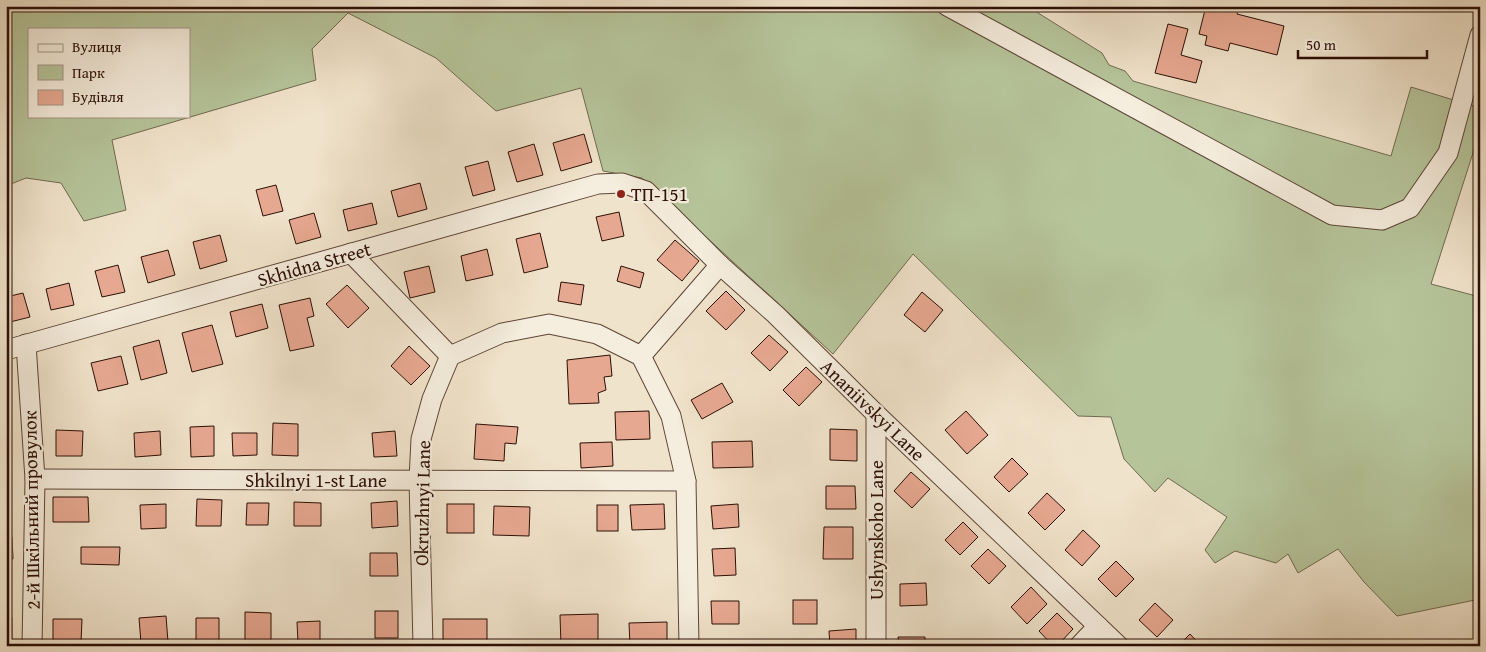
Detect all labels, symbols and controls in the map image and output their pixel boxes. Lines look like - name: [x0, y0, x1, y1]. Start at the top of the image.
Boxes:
- legend: [28, 28, 190, 118]
- scale bar: [1298, 28, 1427, 60]
- text: 50 m: [1306, 34, 1337, 55]
- text: Вулиця: [72, 36, 122, 57]
- text: Парк: [72, 62, 105, 83]
- text: Будівля: [72, 86, 124, 107]
- place label: ТП-151: [631, 180, 688, 208]
- marker: ТП-151: [615, 188, 627, 200]
- street label: Skhidna Street: [254, 234, 374, 294]
- street label: Ananiivskyi Lane: [814, 353, 932, 467]
- street label: 2-й Шкільний провулок: [15, 410, 47, 610]
- street label: Okruzhnyi Lane: [407, 440, 437, 566]
- street label: Ushynskoho Lane: [862, 460, 890, 600]
- street label: Shkilnyi 1-st Lane: [245, 466, 387, 494]

